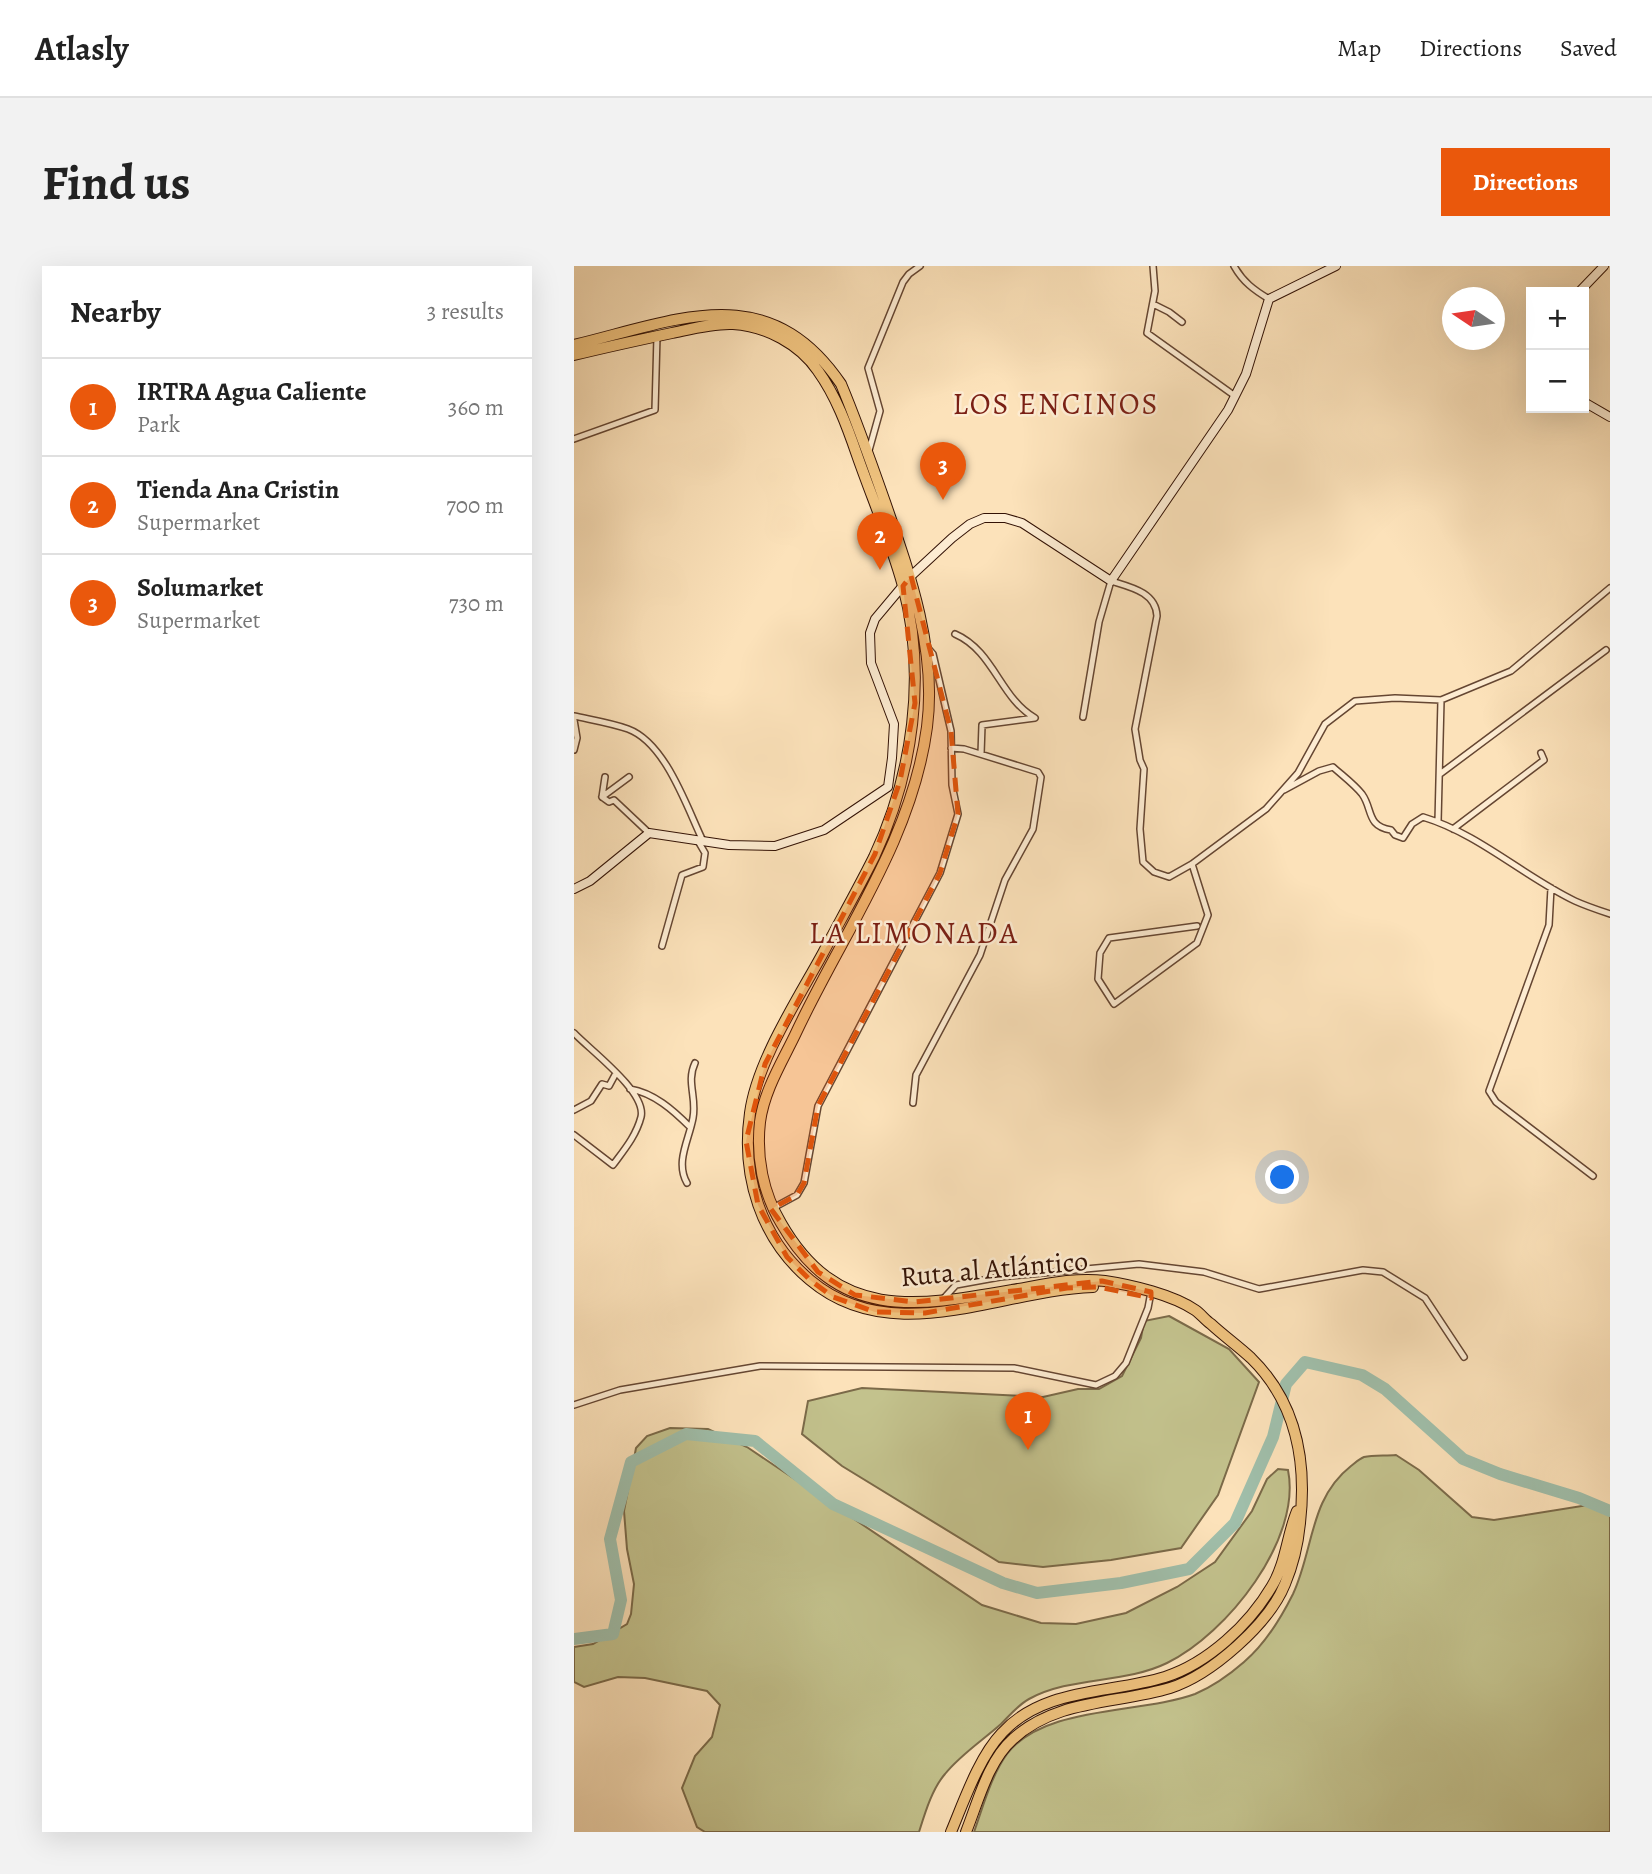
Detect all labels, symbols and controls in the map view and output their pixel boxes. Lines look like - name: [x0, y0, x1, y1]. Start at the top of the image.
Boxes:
- text: Atlasly: [35, 26, 129, 71]
- text: Map: [1337, 32, 1381, 64]
- text: Directions: [1419, 32, 1522, 64]
- text: Saved: [1560, 32, 1617, 64]
- button: Directions: [1441, 148, 1610, 216]
- text: Find us: [42, 149, 190, 216]
- north arrow: [1442, 287, 1505, 350]
- map controls: [1526, 287, 1589, 413]
- button: +: [1526, 287, 1589, 350]
- text: Nearby: [70, 292, 161, 332]
- text: 3 results: [427, 296, 504, 327]
- button: −: [1526, 350, 1589, 413]
- text: IRTRA Agua Caliente: [137, 374, 366, 409]
- district label: LOS ENCINOS: [953, 384, 1159, 424]
- text: 1: [89, 392, 97, 423]
- text: 360 m: [448, 392, 504, 423]
- text: Park: [137, 409, 180, 440]
- pin: 3: [920, 442, 966, 500]
- text: Tienda Ana Cristin: [137, 472, 339, 507]
- text: 2: [87, 490, 99, 521]
- text: 700 m: [446, 490, 504, 521]
- text: Supermarket: [137, 507, 260, 538]
- pin: 2: [857, 512, 903, 570]
- text: Solumarket: [137, 570, 264, 605]
- text: 3: [88, 588, 98, 619]
- text: 730 m: [449, 588, 504, 619]
- text: Supermarket: [137, 605, 260, 636]
- district label: LA LIMONADA: [809, 913, 1019, 953]
- your location: [1265, 1160, 1299, 1194]
- street label: Ruta al Atlántico: [899, 1242, 1089, 1296]
- pin: 1: [1005, 1392, 1051, 1450]

